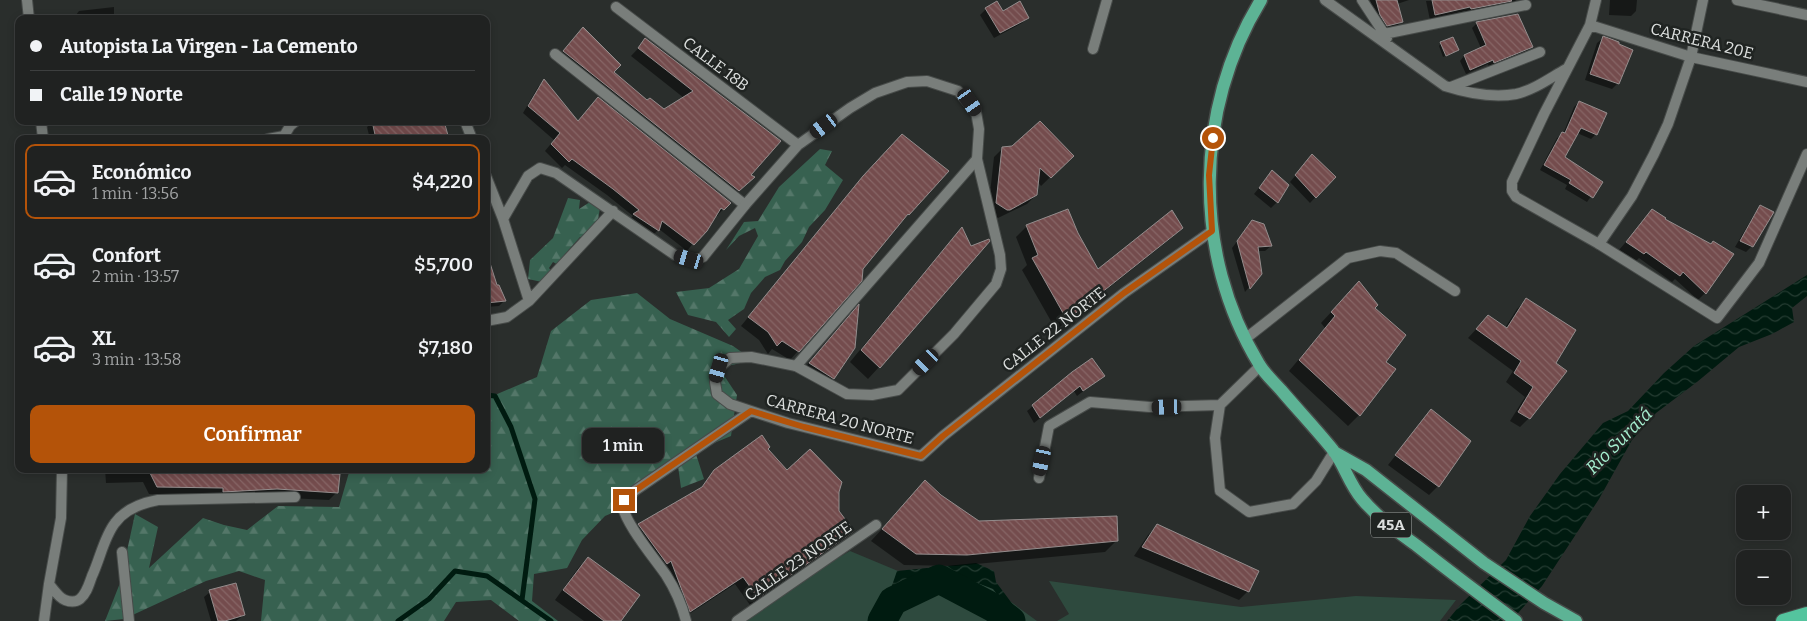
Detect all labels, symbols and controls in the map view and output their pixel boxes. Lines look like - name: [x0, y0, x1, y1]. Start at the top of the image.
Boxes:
- street label: CARRERA 20E: [1649, 19, 1755, 63]
- street label: CALLE 18B: [679, 33, 753, 95]
- text: Autopista La Virgen - La Cemento: [60, 35, 358, 58]
- text: Calle 19 Norte: [60, 83, 183, 106]
- car: [955, 85, 984, 119]
- car: [807, 111, 840, 141]
- route start: [1202, 127, 1224, 149]
- icon: car: [32, 159, 77, 204]
- text: Económico: [92, 161, 192, 184]
- text: $4,220: [412, 170, 473, 193]
- text: 1 min · 13:56: [92, 184, 179, 203]
- icon: car: [32, 242, 77, 287]
- text: Confort: [92, 244, 161, 267]
- car: [672, 247, 705, 271]
- text: $5,700: [414, 253, 473, 276]
- text: 2 min · 13:57: [92, 267, 179, 286]
- street label: CALLE 22 NORTE: [999, 283, 1109, 375]
- icon: car: [32, 325, 77, 370]
- text: XL: [92, 327, 116, 350]
- text: $7,180: [418, 336, 473, 359]
- car: [910, 346, 941, 378]
- text: 3 min · 13:58: [92, 350, 181, 369]
- car: [707, 352, 730, 384]
- street label: CARRERA 20 NORTE: [764, 390, 916, 448]
- car: [1151, 399, 1182, 415]
- water label: Río Suratá: [1581, 403, 1657, 479]
- button: Confirmar: [30, 405, 475, 463]
- callout: 1 min: [583, 428, 665, 462]
- text: 1 min: [603, 436, 643, 455]
- car: [1031, 445, 1052, 477]
- map controls: [1736, 485, 1791, 605]
- button: +: [1736, 485, 1791, 540]
- route end: [613, 489, 635, 511]
- road number: 45A: [1371, 512, 1411, 538]
- street label: CALLE 23 NORTE: [741, 517, 855, 605]
- button: −: [1736, 550, 1791, 605]

